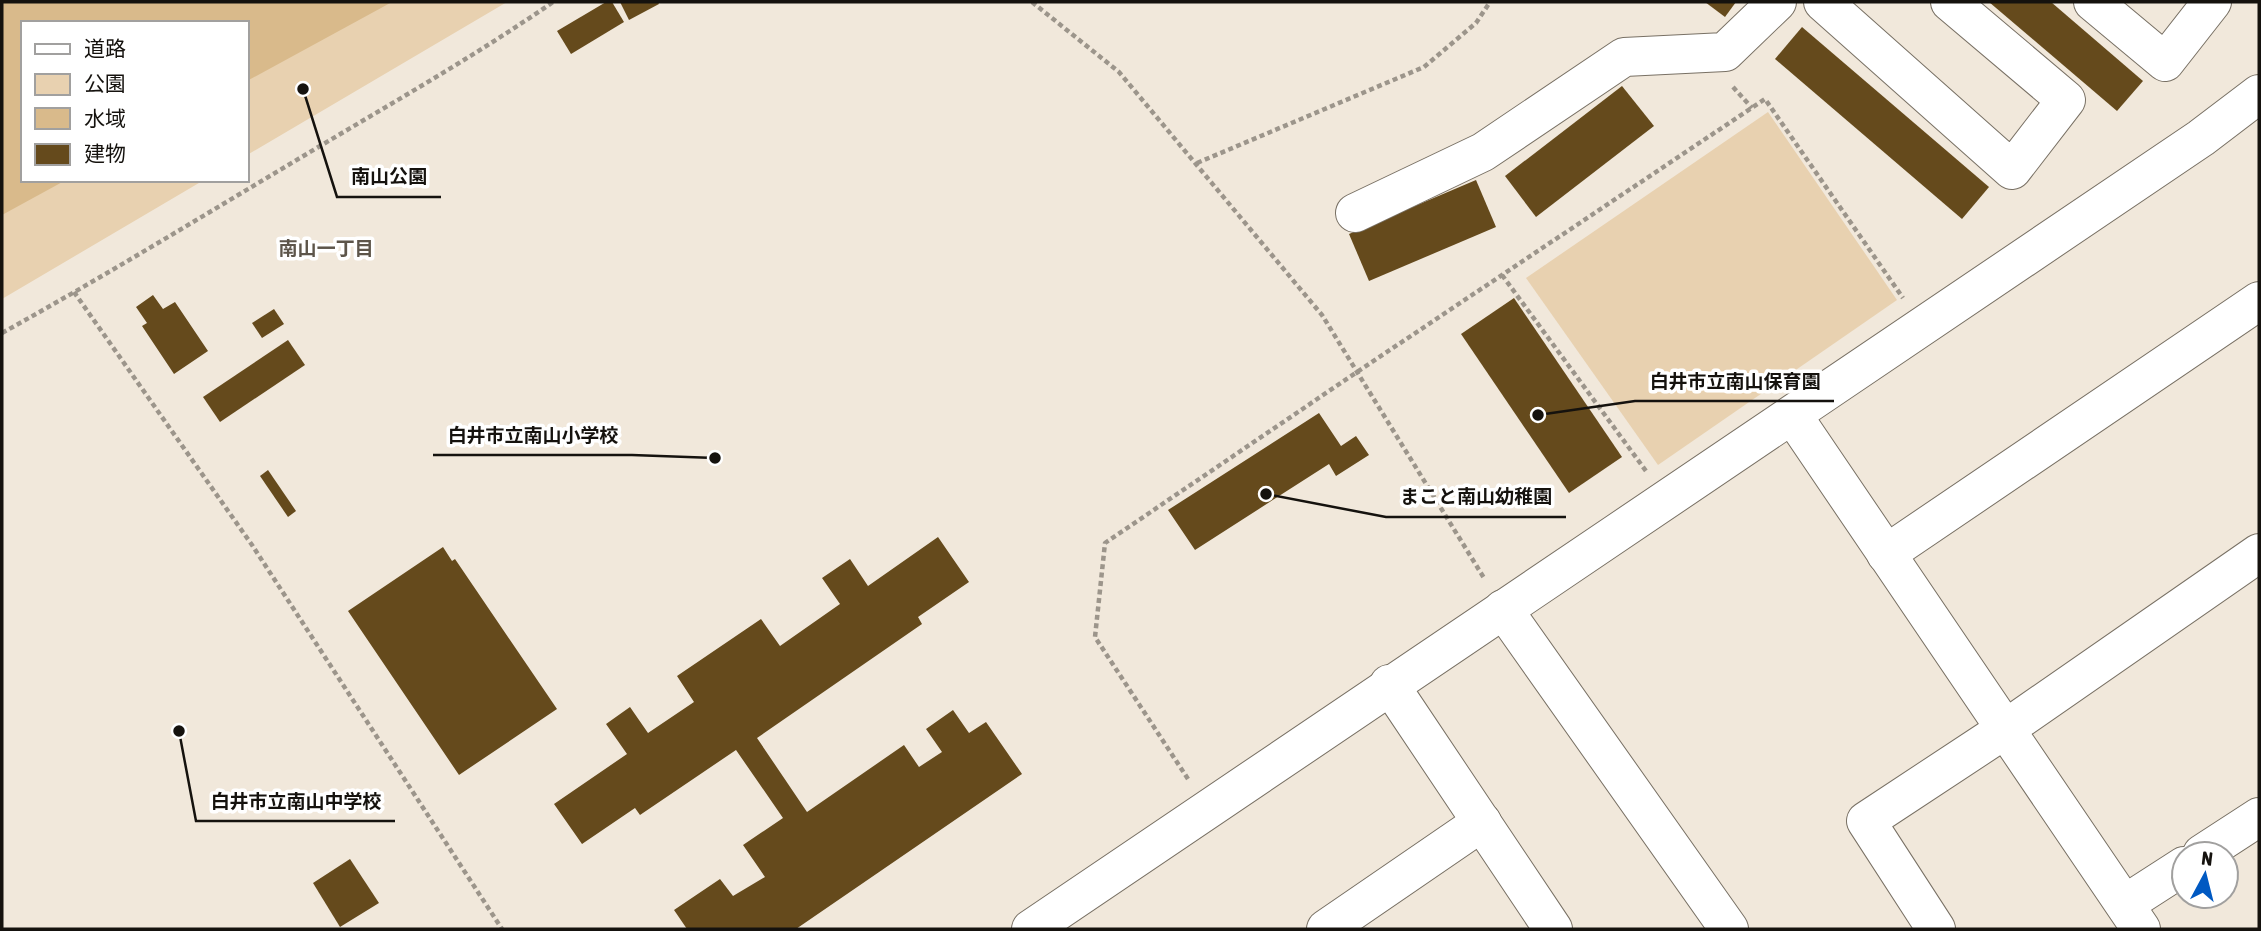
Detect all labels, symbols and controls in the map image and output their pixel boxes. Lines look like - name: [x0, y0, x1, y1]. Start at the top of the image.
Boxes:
- legend: [21, 21, 248, 182]
- text: 道路: [84, 36, 126, 60]
- text: 公園: [84, 71, 126, 95]
- text: 水域: [84, 106, 126, 130]
- text: 建物: [84, 141, 126, 165]
- callout: 南山公園: [337, 157, 441, 197]
- text: 南山公園: [351, 165, 427, 187]
- district label: 南山一丁目: [278, 237, 374, 259]
- callout: 白井市立南山保育園: [1635, 361, 1834, 401]
- text: 白井市立南山保育園: [1649, 370, 1821, 392]
- callout: 白井市立南山小学校: [433, 415, 632, 455]
- text: 白井市立南山小学校: [447, 424, 619, 446]
- callout: まこと南山幼稚園: [1386, 477, 1566, 517]
- text: まこと南山幼稚園: [1400, 485, 1552, 507]
- callout: 白井市立南山中学校: [196, 781, 395, 821]
- text: 白井市立南山中学校: [210, 790, 382, 812]
- north arrow: [2170, 840, 2240, 910]
- text: N: [2200, 847, 2214, 870]

